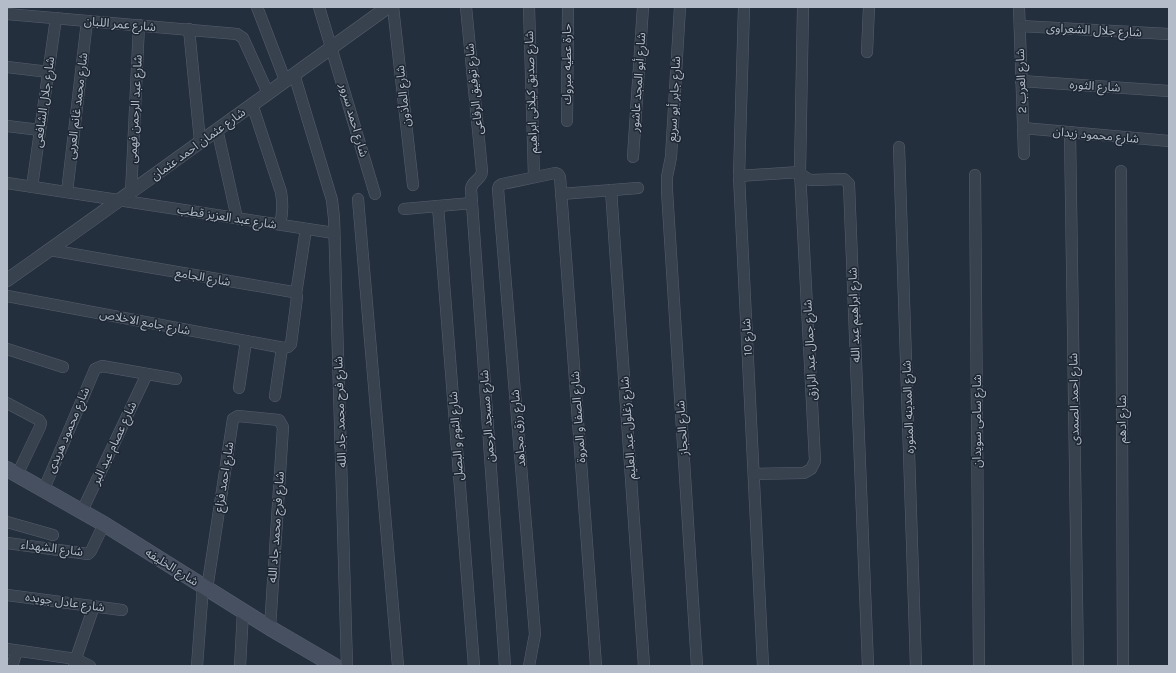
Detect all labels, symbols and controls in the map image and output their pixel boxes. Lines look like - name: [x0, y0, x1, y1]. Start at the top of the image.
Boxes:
- street label: شارع عمر اللبان: [83, 14, 157, 36]
- street label: شارع جلال الشعراوى: [1046, 20, 1142, 41]
- street label: حارة عطيه مبروك: [560, 23, 574, 105]
- street label: شارع صديق كيلانى ابراهيم: [522, 30, 542, 154]
- street label: شارع أبو المجد عاشور: [627, 32, 650, 133]
- street label: شارع توفيق الرفاعى: [462, 42, 488, 135]
- street label: شارع العرب 2: [1013, 48, 1031, 114]
- street label: شارع محمد غانم العربى: [64, 52, 92, 160]
- street label: شارع عبد الرحمن فهمى: [125, 54, 147, 164]
- street label: شارع جلال الشافعى: [31, 56, 59, 149]
- street label: شارع جابر أبو سريع: [664, 56, 685, 142]
- street label: شارع المأذون: [392, 64, 415, 128]
- street label: شارع الثوره: [1069, 77, 1121, 97]
- street label: شارع احمد سرور: [335, 80, 371, 159]
- street label: شارع عثمان احمد عثمان: [148, 105, 249, 185]
- street label: شارع محمود زيدان: [1052, 124, 1140, 148]
- street label: شارع عبد العزيز قطب: [176, 202, 278, 234]
- street label: شارع الجامع: [174, 265, 232, 291]
- street label: شارع ابراهيم عبد الله: [845, 267, 865, 363]
- street label: شارع جمال عبد الرازق: [800, 299, 822, 401]
- street label: شارع جامع الاخلاص: [98, 306, 192, 340]
- street label: شارع 10: [739, 318, 757, 356]
- street label: شارع احمد الصمدى: [1066, 353, 1084, 445]
- street label: شارع فرح محمد جاد الله: [331, 356, 351, 468]
- street label: شارع المدينه المنوره: [899, 360, 919, 454]
- street label: شارع مسجد الرحمن: [477, 369, 499, 463]
- street label: شارع الصفا و المروة: [568, 370, 590, 463]
- street label: شارع سامى سويدان: [970, 374, 986, 468]
- street label: شارع زغلول عبد العليم: [617, 376, 641, 480]
- street label: شارع محمود هريدى: [44, 385, 94, 476]
- street label: شارع رزق مجاهد: [508, 389, 530, 467]
- street label: شارع الثوم و البصل: [446, 391, 468, 481]
- street label: شارع ادهم: [1115, 395, 1131, 443]
- street label: شارع عصام عبد البر: [88, 399, 141, 489]
- street label: شارع الحجاز: [673, 400, 693, 457]
- street label: شارع احمد فزاع: [212, 441, 238, 514]
- street label: شارع فرج محمد جاد الله: [265, 471, 289, 583]
- street label: شارع الشهداء: [20, 537, 84, 561]
- street label: شارع الخليفه: [142, 545, 201, 590]
- street label: شارع عادل جويده: [24, 589, 106, 616]

